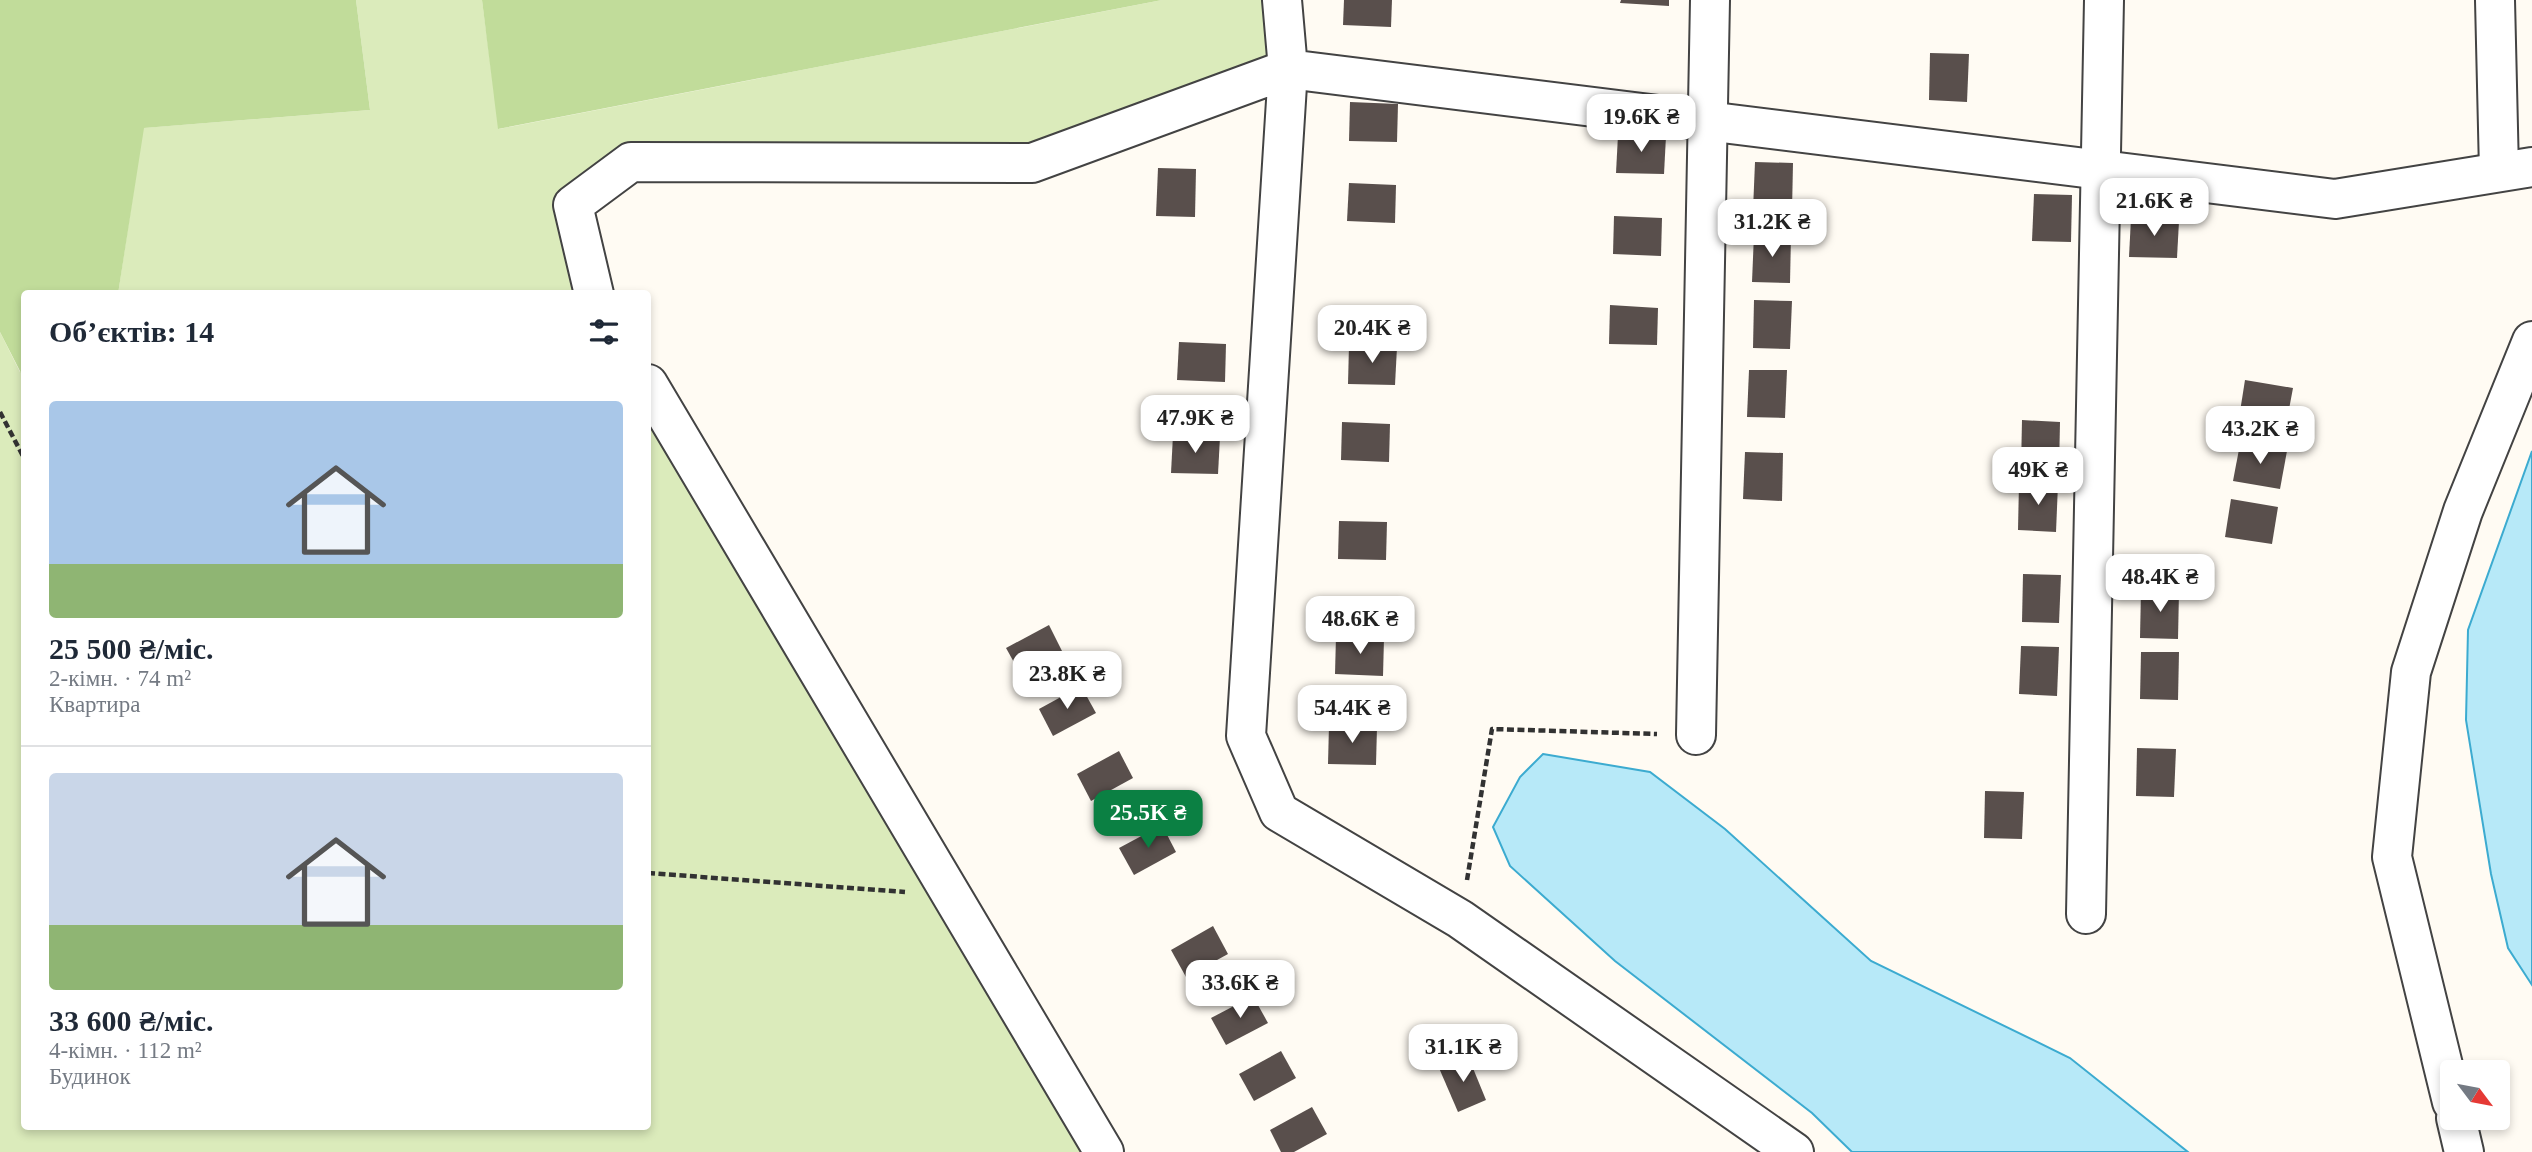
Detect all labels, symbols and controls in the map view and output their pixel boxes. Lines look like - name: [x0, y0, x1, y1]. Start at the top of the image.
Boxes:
- pin: 19.6K ₴: [1576, 94, 1706, 154]
- text: 19.6K ₴: [1603, 104, 1679, 129]
- pin: 21.6K ₴: [2089, 178, 2219, 238]
- text: 21.6K ₴: [2116, 188, 2192, 213]
- pin: 31.2K ₴: [1707, 200, 1837, 259]
- text: 31.2K ₴: [1734, 209, 1810, 234]
- pin: 20.4K ₴: [1307, 306, 1437, 365]
- icon: filters: [585, 313, 623, 351]
- text: Об’єктів: 14: [49, 315, 214, 348]
- text: 20.4K ₴: [1334, 315, 1410, 340]
- pin: 47.9K ₴: [1130, 396, 1260, 455]
- text: 47.9K ₴: [1157, 405, 1233, 430]
- pin: 43.2K ₴: [2195, 406, 2325, 466]
- text: 43.2K ₴: [2222, 416, 2298, 441]
- icon: home: [273, 447, 399, 573]
- pin: 49K ₴: [1989, 448, 2087, 507]
- text: 49K ₴: [2008, 457, 2068, 482]
- pin: 48.4K ₴: [2095, 554, 2225, 614]
- text: 48.4K ₴: [2122, 564, 2198, 589]
- pin: 48.6K ₴: [1295, 596, 1425, 656]
- text: 48.6K ₴: [1322, 606, 1398, 631]
- text: 25 500 ₴/міс.: [49, 632, 214, 665]
- pin: 23.8K ₴: [1002, 652, 1132, 711]
- text: 23.8K ₴: [1029, 661, 1105, 686]
- text: 2-кімн. · 74 m²: [49, 666, 191, 691]
- pin: 54.4K ₴: [1287, 686, 1417, 745]
- text: Квартира: [49, 692, 140, 717]
- text: 54.4K ₴: [1314, 695, 1390, 720]
- pin: 25.5K ₴: [1083, 790, 1213, 850]
- text: 25.5K ₴: [1110, 800, 1186, 825]
- icon: home: [273, 819, 399, 945]
- pin: 33.6K ₴: [1175, 960, 1305, 1020]
- text: 33.6K ₴: [1202, 970, 1278, 995]
- text: 33 600 ₴/міс.: [49, 1004, 214, 1037]
- pin: 31.1K ₴: [1398, 1024, 1528, 1084]
- text: 31.1K ₴: [1425, 1034, 1501, 1059]
- text: 4-кімн. · 112 m²: [49, 1038, 202, 1063]
- north arrow: [2440, 1060, 2510, 1130]
- map controls: [2440, 1060, 2510, 1130]
- text: Будинок: [49, 1064, 131, 1089]

